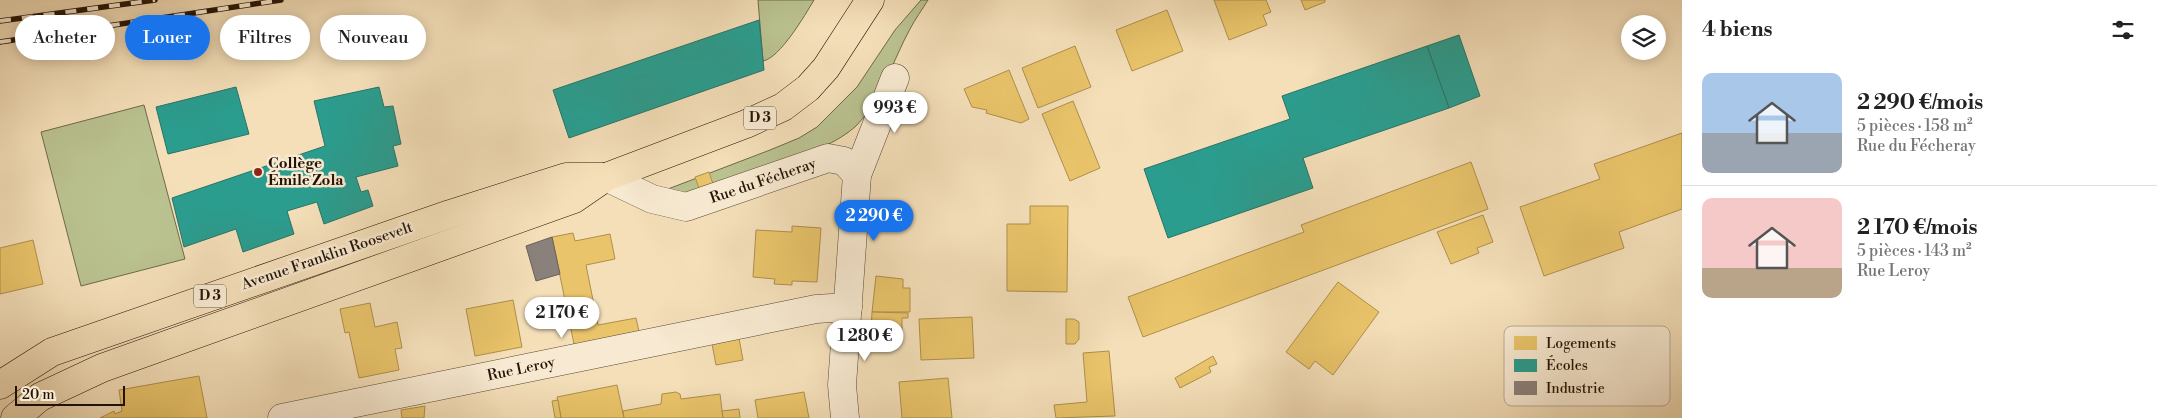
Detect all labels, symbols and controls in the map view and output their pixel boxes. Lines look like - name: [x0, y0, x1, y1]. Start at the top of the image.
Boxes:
- chip: Acheter: [15, 15, 115, 60]
- chip: Louer: [125, 15, 210, 60]
- chip: Filtres: [220, 15, 310, 60]
- chip: Nouveau: [320, 15, 426, 60]
- map controls: [1621, 15, 1666, 60]
- button: layers: [1621, 15, 1666, 60]
- icon: filters: [2109, 16, 2137, 44]
- text: 4 biens: [1702, 17, 1773, 43]
- text: 2 290 €/mois: [1857, 90, 1983, 116]
- pin: 993 €: [860, 92, 930, 134]
- icon: home: [1742, 93, 1802, 153]
- text: 993 €: [874, 98, 916, 118]
- road number: D 3: [744, 106, 776, 130]
- text: 5 pièces · 158 m²: [1857, 116, 1973, 136]
- text: Rue du Fécheray: [1857, 136, 1976, 156]
- place label: Collège Émile Zola: [268, 154, 344, 190]
- street label: Rue du Fécheray: [707, 154, 819, 208]
- marker: Collège Émile Zola: [252, 166, 264, 178]
- pin: 2 290 €: [828, 200, 920, 242]
- text: 2 290 €: [845, 206, 903, 226]
- text: 2 170 €/mois: [1857, 215, 1978, 241]
- street label: Avenue Franklin Roosevelt: [238, 217, 416, 295]
- icon: home: [1742, 218, 1802, 278]
- text: 5 pièces · 143 m²: [1857, 241, 1972, 261]
- text: Rue Leroy: [1857, 261, 1930, 281]
- road number: D 3: [194, 284, 226, 308]
- pin: 2 170 €: [516, 296, 608, 339]
- text: 2 170 €: [536, 303, 588, 323]
- pin: 1 280 €: [819, 320, 911, 362]
- text: 1 280 €: [837, 326, 893, 346]
- legend: [1504, 326, 1670, 406]
- text: Logements: [1546, 335, 1616, 353]
- street label: Rue Leroy: [485, 352, 557, 385]
- text: Écoles: [1546, 355, 1588, 375]
- text: Industrie: [1546, 380, 1605, 398]
- scale bar: [15, 383, 125, 406]
- text: 20 m: [22, 386, 54, 404]

